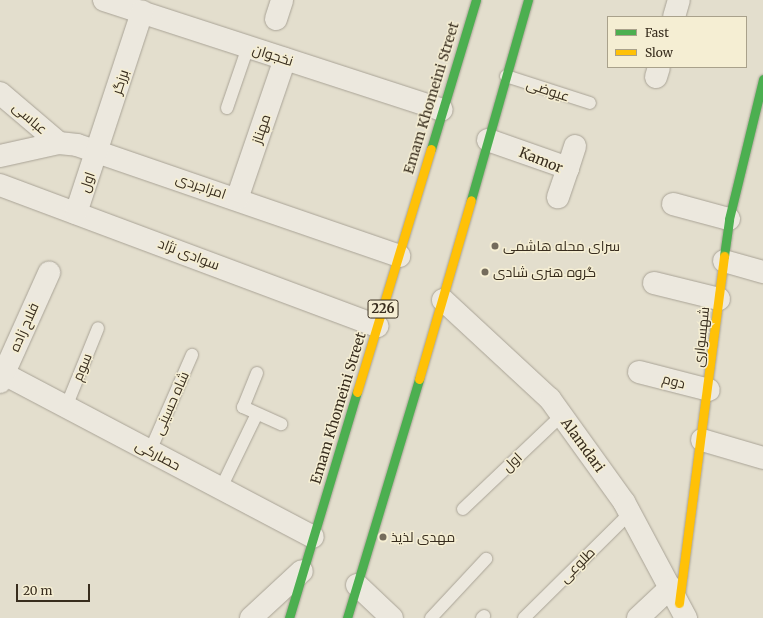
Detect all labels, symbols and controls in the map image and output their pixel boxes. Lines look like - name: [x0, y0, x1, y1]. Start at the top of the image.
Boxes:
- legend: [607, 16, 747, 68]
- street label: Emam Khomeini Street: [400, 20, 462, 176]
- text: Fast: [645, 25, 669, 40]
- street label: نخجوان: [251, 41, 295, 69]
- text: Slow: [645, 45, 673, 60]
- street label: برزگر: [108, 67, 132, 97]
- street label: عیوضی: [524, 75, 572, 105]
- street label: عباسی: [9, 98, 51, 138]
- street label: مهناز: [248, 112, 274, 146]
- street label: Kamor: [517, 144, 565, 176]
- street label: اول: [76, 169, 98, 195]
- street label: امزاجردی: [174, 170, 228, 202]
- street label: سوادی نژاد: [156, 235, 222, 273]
- place label: سرای محله هاشمی: [503, 238, 620, 254]
- marker: سرای محله هاشمی: [490, 241, 500, 251]
- place label: گروه هنری شادی: [493, 264, 596, 280]
- marker: گروه هنری شادی: [480, 267, 490, 277]
- road number: 226: [367, 298, 399, 320]
- street label: فلاح زاده: [6, 300, 42, 354]
- street label: شهسواری: [689, 306, 713, 368]
- street label: Emam Khomeini Street: [307, 330, 369, 486]
- street label: سوم: [69, 351, 95, 383]
- street label: شاه حسینی: [150, 369, 192, 437]
- street label: دوم: [661, 370, 687, 392]
- street label: Alamdari: [558, 415, 608, 475]
- street label: حصارکی: [133, 436, 183, 474]
- street label: اول: [499, 449, 525, 475]
- place label: مهدی لذیذ: [391, 529, 455, 545]
- marker: مهدی لذیذ: [378, 532, 388, 542]
- street label: طلوعی: [556, 544, 598, 586]
- scale bar: [18, 576, 92, 602]
- text: 20 m: [23, 583, 52, 598]

